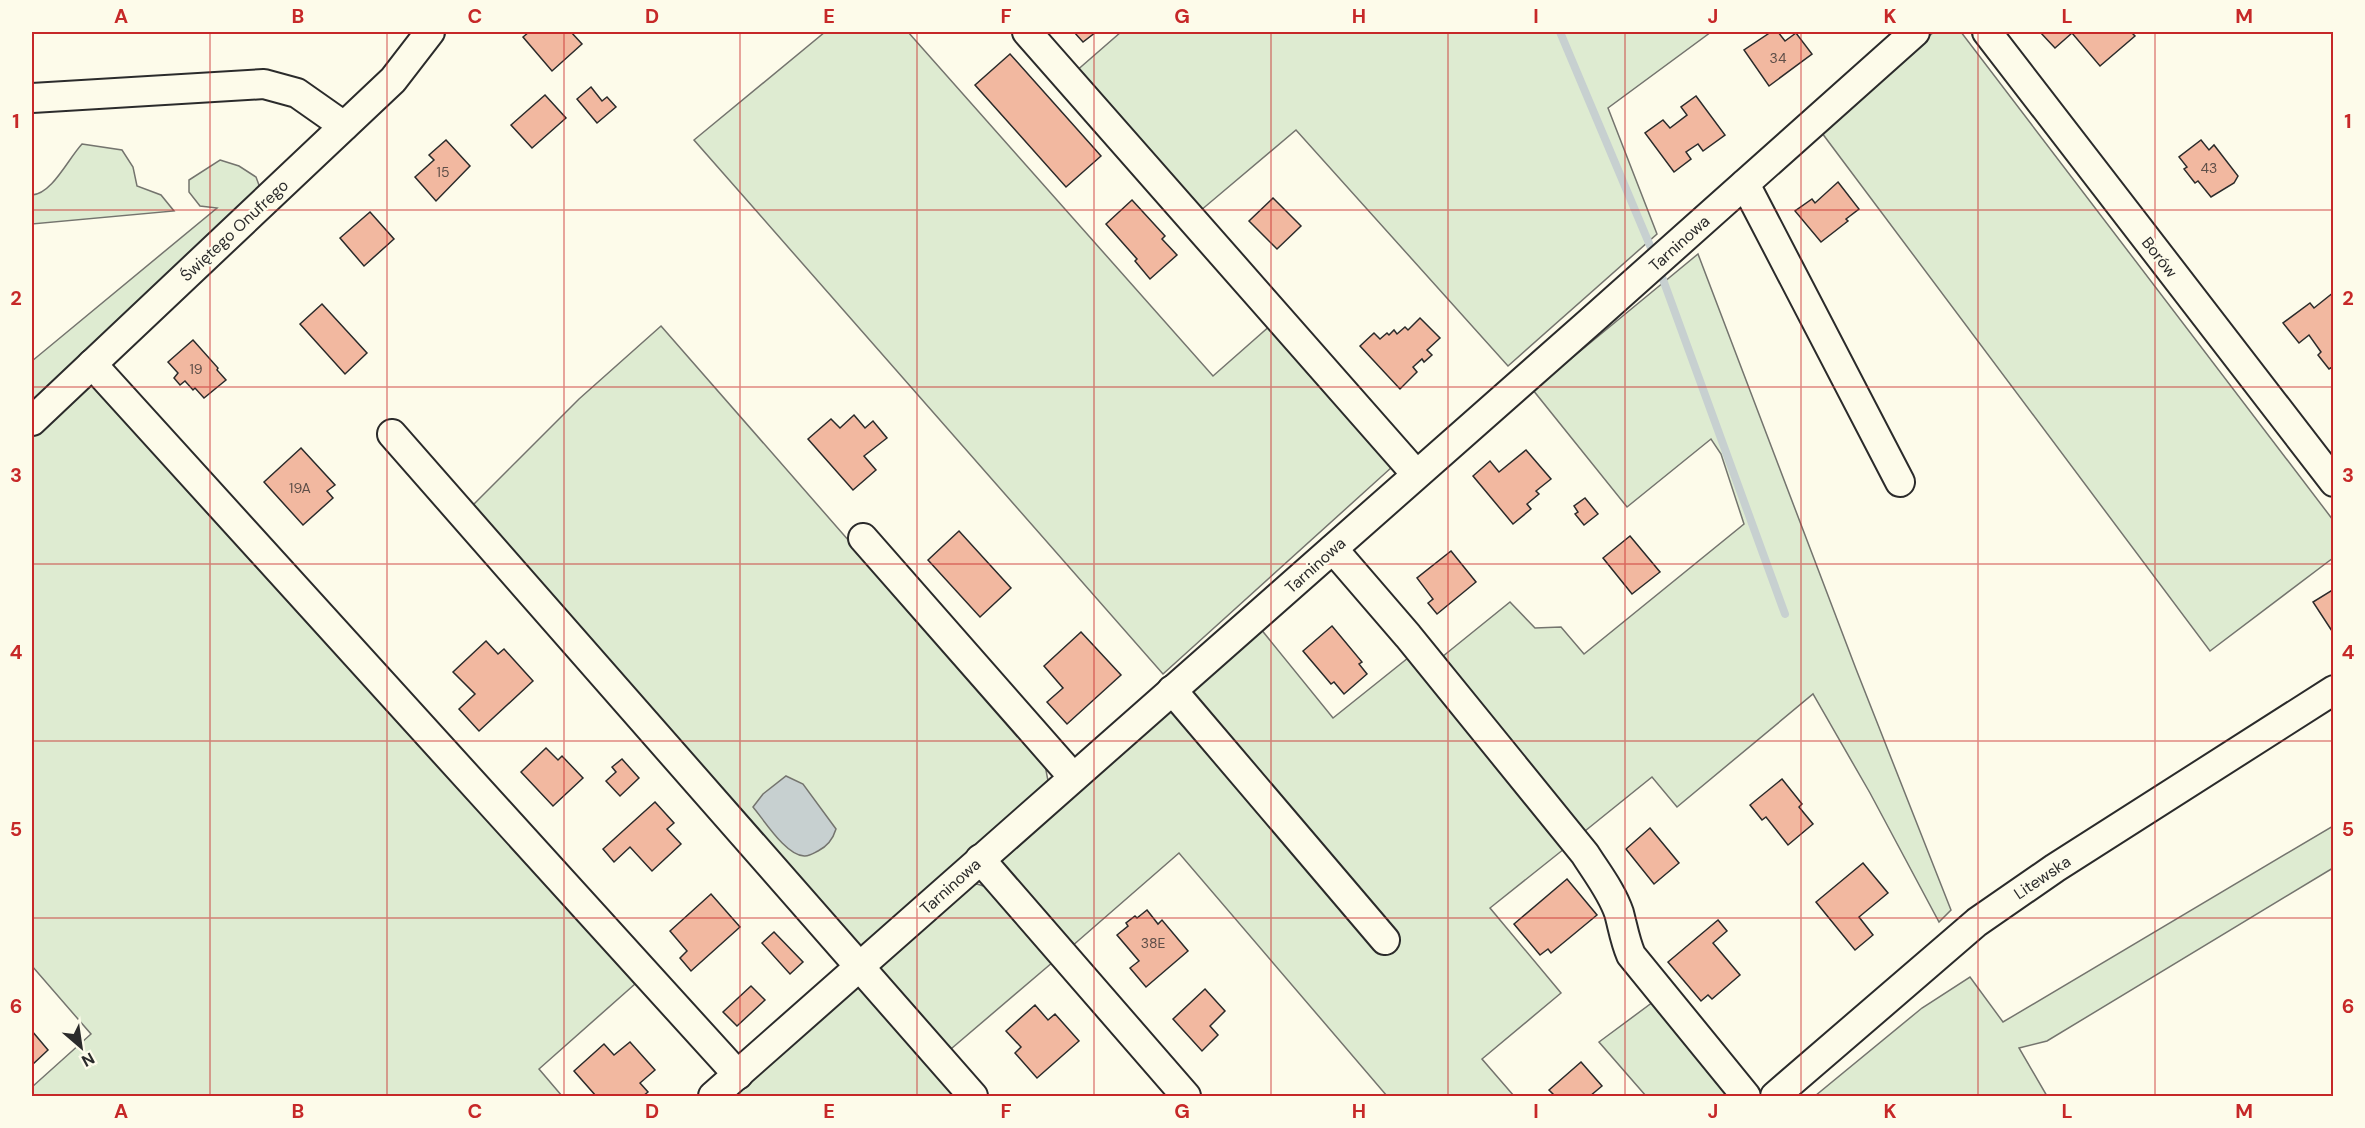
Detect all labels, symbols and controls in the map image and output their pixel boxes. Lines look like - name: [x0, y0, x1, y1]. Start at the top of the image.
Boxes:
- text: A: [114, 3, 128, 29]
- text: B: [292, 3, 304, 29]
- text: C: [468, 3, 482, 29]
- text: D: [645, 3, 659, 29]
- text: E: [823, 3, 835, 29]
- text: F: [1000, 3, 1012, 29]
- text: G: [1174, 3, 1190, 29]
- text: H: [1352, 3, 1366, 29]
- text: I: [1533, 3, 1539, 29]
- text: J: [1708, 3, 1718, 29]
- text: K: [1883, 3, 1897, 29]
- text: L: [2061, 3, 2073, 29]
- text: M: [2235, 3, 2253, 29]
- house number: 34: [1770, 49, 1787, 67]
- text: 1: [12, 108, 20, 134]
- text: 1: [2344, 108, 2352, 134]
- house number: 43: [2201, 159, 2217, 177]
- house number: 15: [437, 163, 449, 181]
- street label: Świętego Onufrego: [176, 175, 293, 286]
- street label: Tarninowa: [1645, 211, 1714, 276]
- street label: Borów: [2137, 233, 2182, 282]
- text: 2: [10, 285, 22, 311]
- text: 2: [2342, 285, 2354, 311]
- house number: 19: [189, 360, 203, 378]
- text: 3: [10, 462, 22, 488]
- text: 3: [2342, 462, 2354, 488]
- house number: 19A: [289, 479, 311, 497]
- street label: Tarninowa: [1281, 533, 1350, 598]
- text: 4: [10, 639, 23, 665]
- text: 4: [2342, 639, 2355, 665]
- text: 5: [10, 816, 22, 842]
- text: 5: [2342, 816, 2354, 842]
- street label: Litewska: [2010, 851, 2075, 904]
- street label: Tarninowa: [916, 854, 985, 919]
- house number: 38E: [1141, 934, 1165, 952]
- text: 6: [10, 993, 22, 1019]
- text: 6: [2342, 993, 2354, 1019]
- north arrow: [51, 1017, 111, 1077]
- text: N: [78, 1048, 98, 1072]
- text: A: [114, 1098, 128, 1124]
- text: B: [292, 1098, 304, 1124]
- text: C: [468, 1098, 482, 1124]
- text: D: [645, 1098, 659, 1124]
- text: E: [823, 1098, 835, 1124]
- text: F: [1000, 1098, 1012, 1124]
- text: G: [1174, 1098, 1190, 1124]
- text: H: [1352, 1098, 1366, 1124]
- text: I: [1533, 1098, 1539, 1124]
- text: J: [1708, 1098, 1718, 1124]
- text: K: [1883, 1098, 1897, 1124]
- text: L: [2061, 1098, 2073, 1124]
- text: M: [2235, 1098, 2253, 1124]

